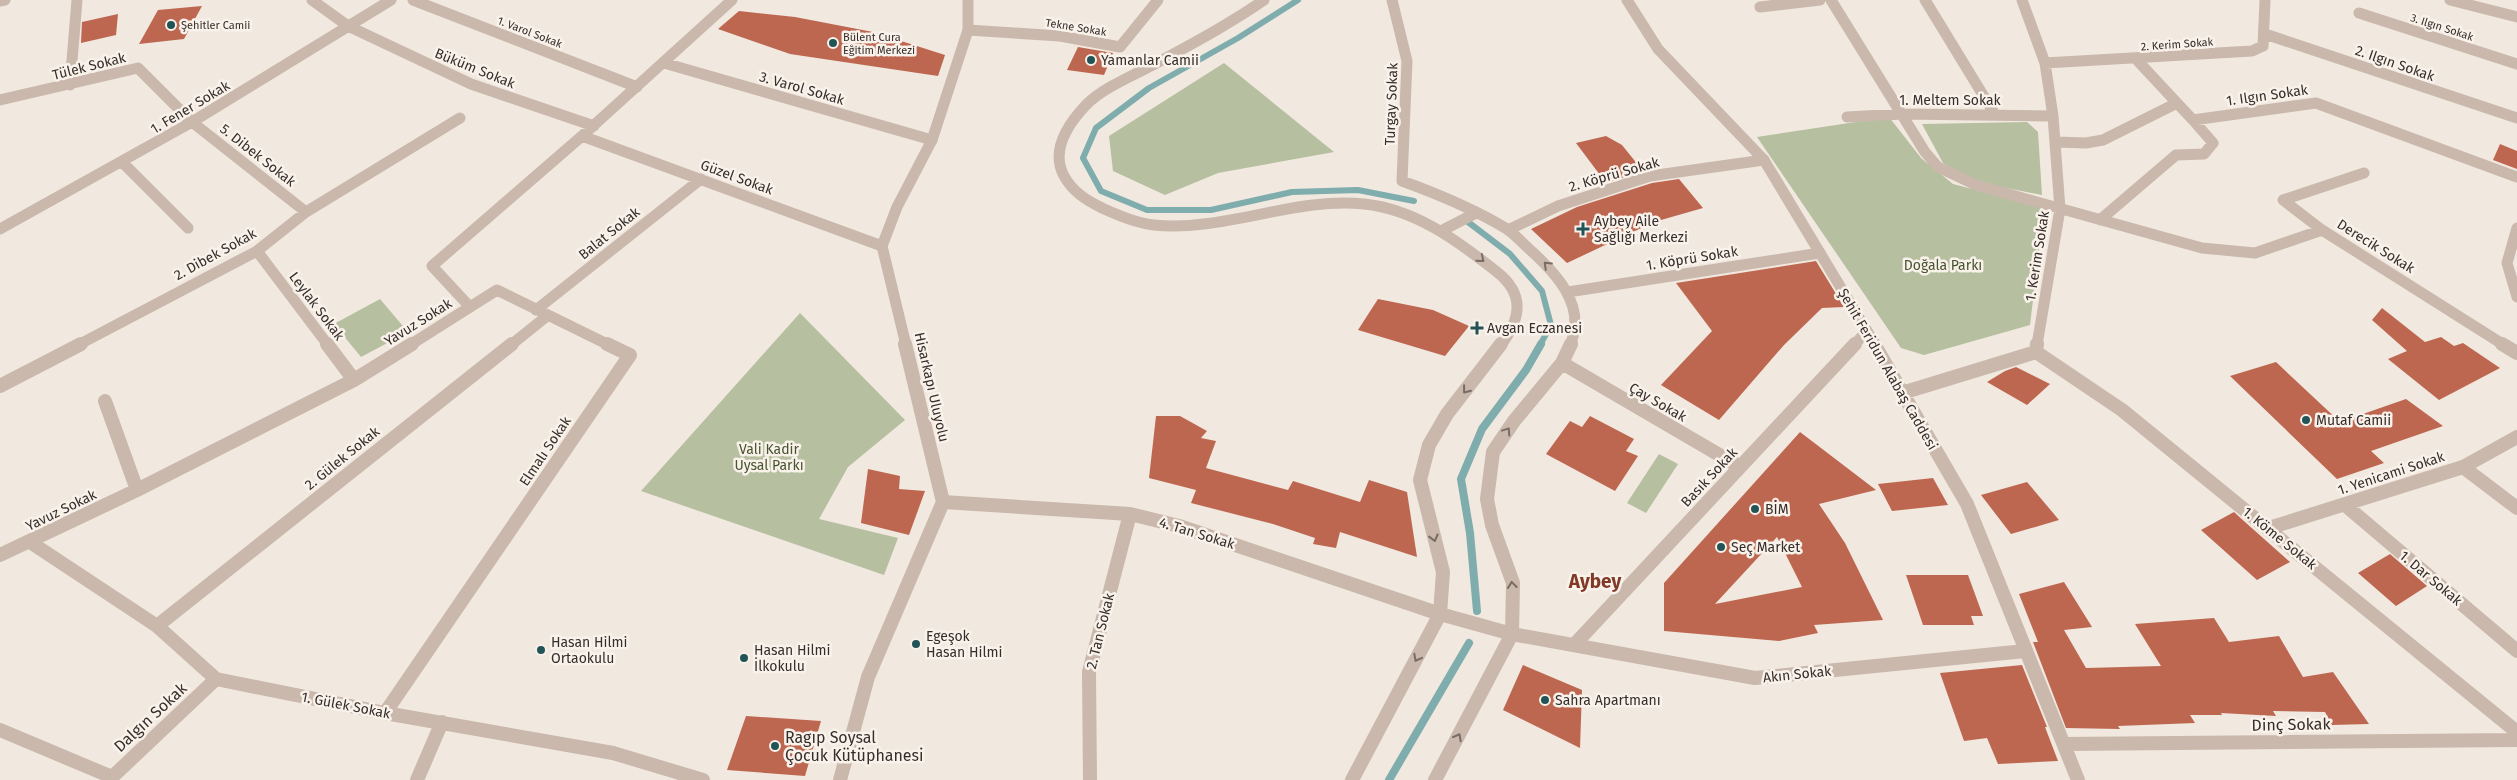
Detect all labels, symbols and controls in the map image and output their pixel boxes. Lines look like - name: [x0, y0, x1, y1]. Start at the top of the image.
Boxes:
- street label: 3. Ilgın Sokak: [2409, 11, 2475, 44]
- street label: 1. Varol Sokak: [496, 14, 564, 51]
- street label: Tekne Sokak: [1044, 16, 1108, 39]
- marker: Şehitler Camii: [165, 19, 177, 31]
- place label: Şehitler Camii: [181, 19, 250, 32]
- place label: Bülent Cura Eğitim Merkezi: [843, 31, 915, 57]
- street label: 2. Kerim Sokak: [2140, 35, 2214, 54]
- marker: Bülent Cura Eğitim Merkezi: [827, 37, 839, 49]
- street label: 2. Ilgın Sokak: [2353, 42, 2438, 85]
- street label: Büküm Sokak: [432, 45, 518, 93]
- street label: Tülek Sokak: [51, 49, 128, 84]
- place label: Yamanlar Camii: [1101, 52, 1199, 69]
- marker: Yamanlar Camii: [1085, 54, 1097, 66]
- street label: Turgay Sokak: [1382, 62, 1401, 146]
- street label: 3. Varol Sokak: [758, 68, 847, 109]
- street label: 1. Fener Sokak: [147, 77, 234, 138]
- street label: 1. Ilgın Sokak: [2225, 81, 2310, 110]
- street label: 1. Meltem Sokak: [1899, 92, 2002, 109]
- street label: 5. Dibek Sokak: [216, 121, 300, 191]
- street label: 2. Köprü Sokak: [1567, 153, 1662, 196]
- street label: Güzel Sokak: [698, 156, 776, 199]
- street label: Balat Sokak: [575, 203, 644, 263]
- street label: 1. Kerim Sokak: [2022, 209, 2053, 303]
- place label: Aybey Aile Sağlığı Merkezi: [1594, 213, 1688, 246]
- street label: Derecik Sokak: [2334, 216, 2418, 277]
- marker: Aybey Aile Sağlığı Merkezi: [1576, 222, 1590, 236]
- street label: 2. Dibek Sokak: [171, 224, 260, 284]
- street label: 1. Köprü Sokak: [1645, 243, 1740, 274]
- one-way arrow: [1475, 254, 1484, 263]
- park label: Doğala Parkı: [1904, 257, 1982, 274]
- one-way arrow: [1544, 262, 1553, 271]
- street label: Leylak Sokak: [285, 269, 348, 344]
- street label: Şehit Feridun Alabaş Caddesi: [1834, 285, 1941, 453]
- street label: Yavuz Sokak: [381, 295, 456, 350]
- place label: Avgan Eczanesi: [1487, 320, 1582, 337]
- marker: Avgan Eczanesi: [1471, 322, 1483, 334]
- street label: Hisarkapı Uluyolu: [911, 331, 952, 444]
- street label: Çay Sokak: [1626, 379, 1690, 426]
- one-way arrow: [1463, 384, 1471, 393]
- place label: Mutaf Camii: [2316, 412, 2391, 429]
- street label: Elmalı Sokak: [516, 413, 575, 489]
- marker: Mutaf Camii: [2300, 414, 2312, 426]
- street label: 2. Gülek Sokak: [302, 423, 384, 494]
- one-way arrow: [1501, 428, 1510, 437]
- park label: Vali Kadir Uysal Parkı: [734, 441, 804, 474]
- street label: Basık Sokak: [1678, 444, 1742, 511]
- street label: 1. Yenicami Sokak: [2336, 448, 2447, 499]
- street label: Yavuz Sokak: [23, 486, 100, 535]
- place label: BİM: [1765, 500, 1789, 518]
- marker: BİM: [1749, 503, 1761, 515]
- street label: 1. Köme Sokak: [2239, 503, 2321, 574]
- street label: 4. Tan Sokak: [1157, 514, 1237, 553]
- one-way arrow: [1428, 534, 1439, 543]
- place label: Seç Market: [1731, 539, 1801, 556]
- marker: Seç Market: [1715, 541, 1727, 553]
- street label: 1. Dar Sokak: [2396, 547, 2466, 610]
- district label: Aybey: [1568, 570, 1621, 593]
- one-way arrow: [1507, 581, 1518, 589]
- street label: 2. Tan Sokak: [1083, 591, 1118, 671]
- place label: Egeşok Hasan Hilmi: [926, 628, 1002, 661]
- place label: Hasan Hilmi Ortaokulu: [551, 634, 627, 667]
- marker: Egeşok Hasan Hilmi: [910, 638, 922, 650]
- place label: Hasan Hilmi İlkokulu: [754, 642, 830, 675]
- marker: Hasan Hilmi Ortaokulu: [535, 644, 547, 656]
- marker: Hasan Hilmi İlkokulu: [738, 652, 750, 664]
- one-way arrow: [1414, 652, 1424, 661]
- street label: Akın Sokak: [1762, 662, 1833, 687]
- street label: Dalgın Sokak: [110, 678, 191, 756]
- street label: 1. Gülek Sokak: [300, 689, 393, 723]
- place label: Sahra Apartmanı: [1555, 692, 1661, 709]
- marker: Sahra Apartmanı: [1539, 694, 1551, 706]
- street label: Dinç Sokak: [2251, 714, 2331, 736]
- place label: Ragıp Soysal Çocuk Kütüphanesi: [785, 728, 924, 766]
- one-way arrow: [1452, 733, 1462, 742]
- marker: Ragıp Soysal Çocuk Kütüphanesi: [769, 740, 781, 752]

